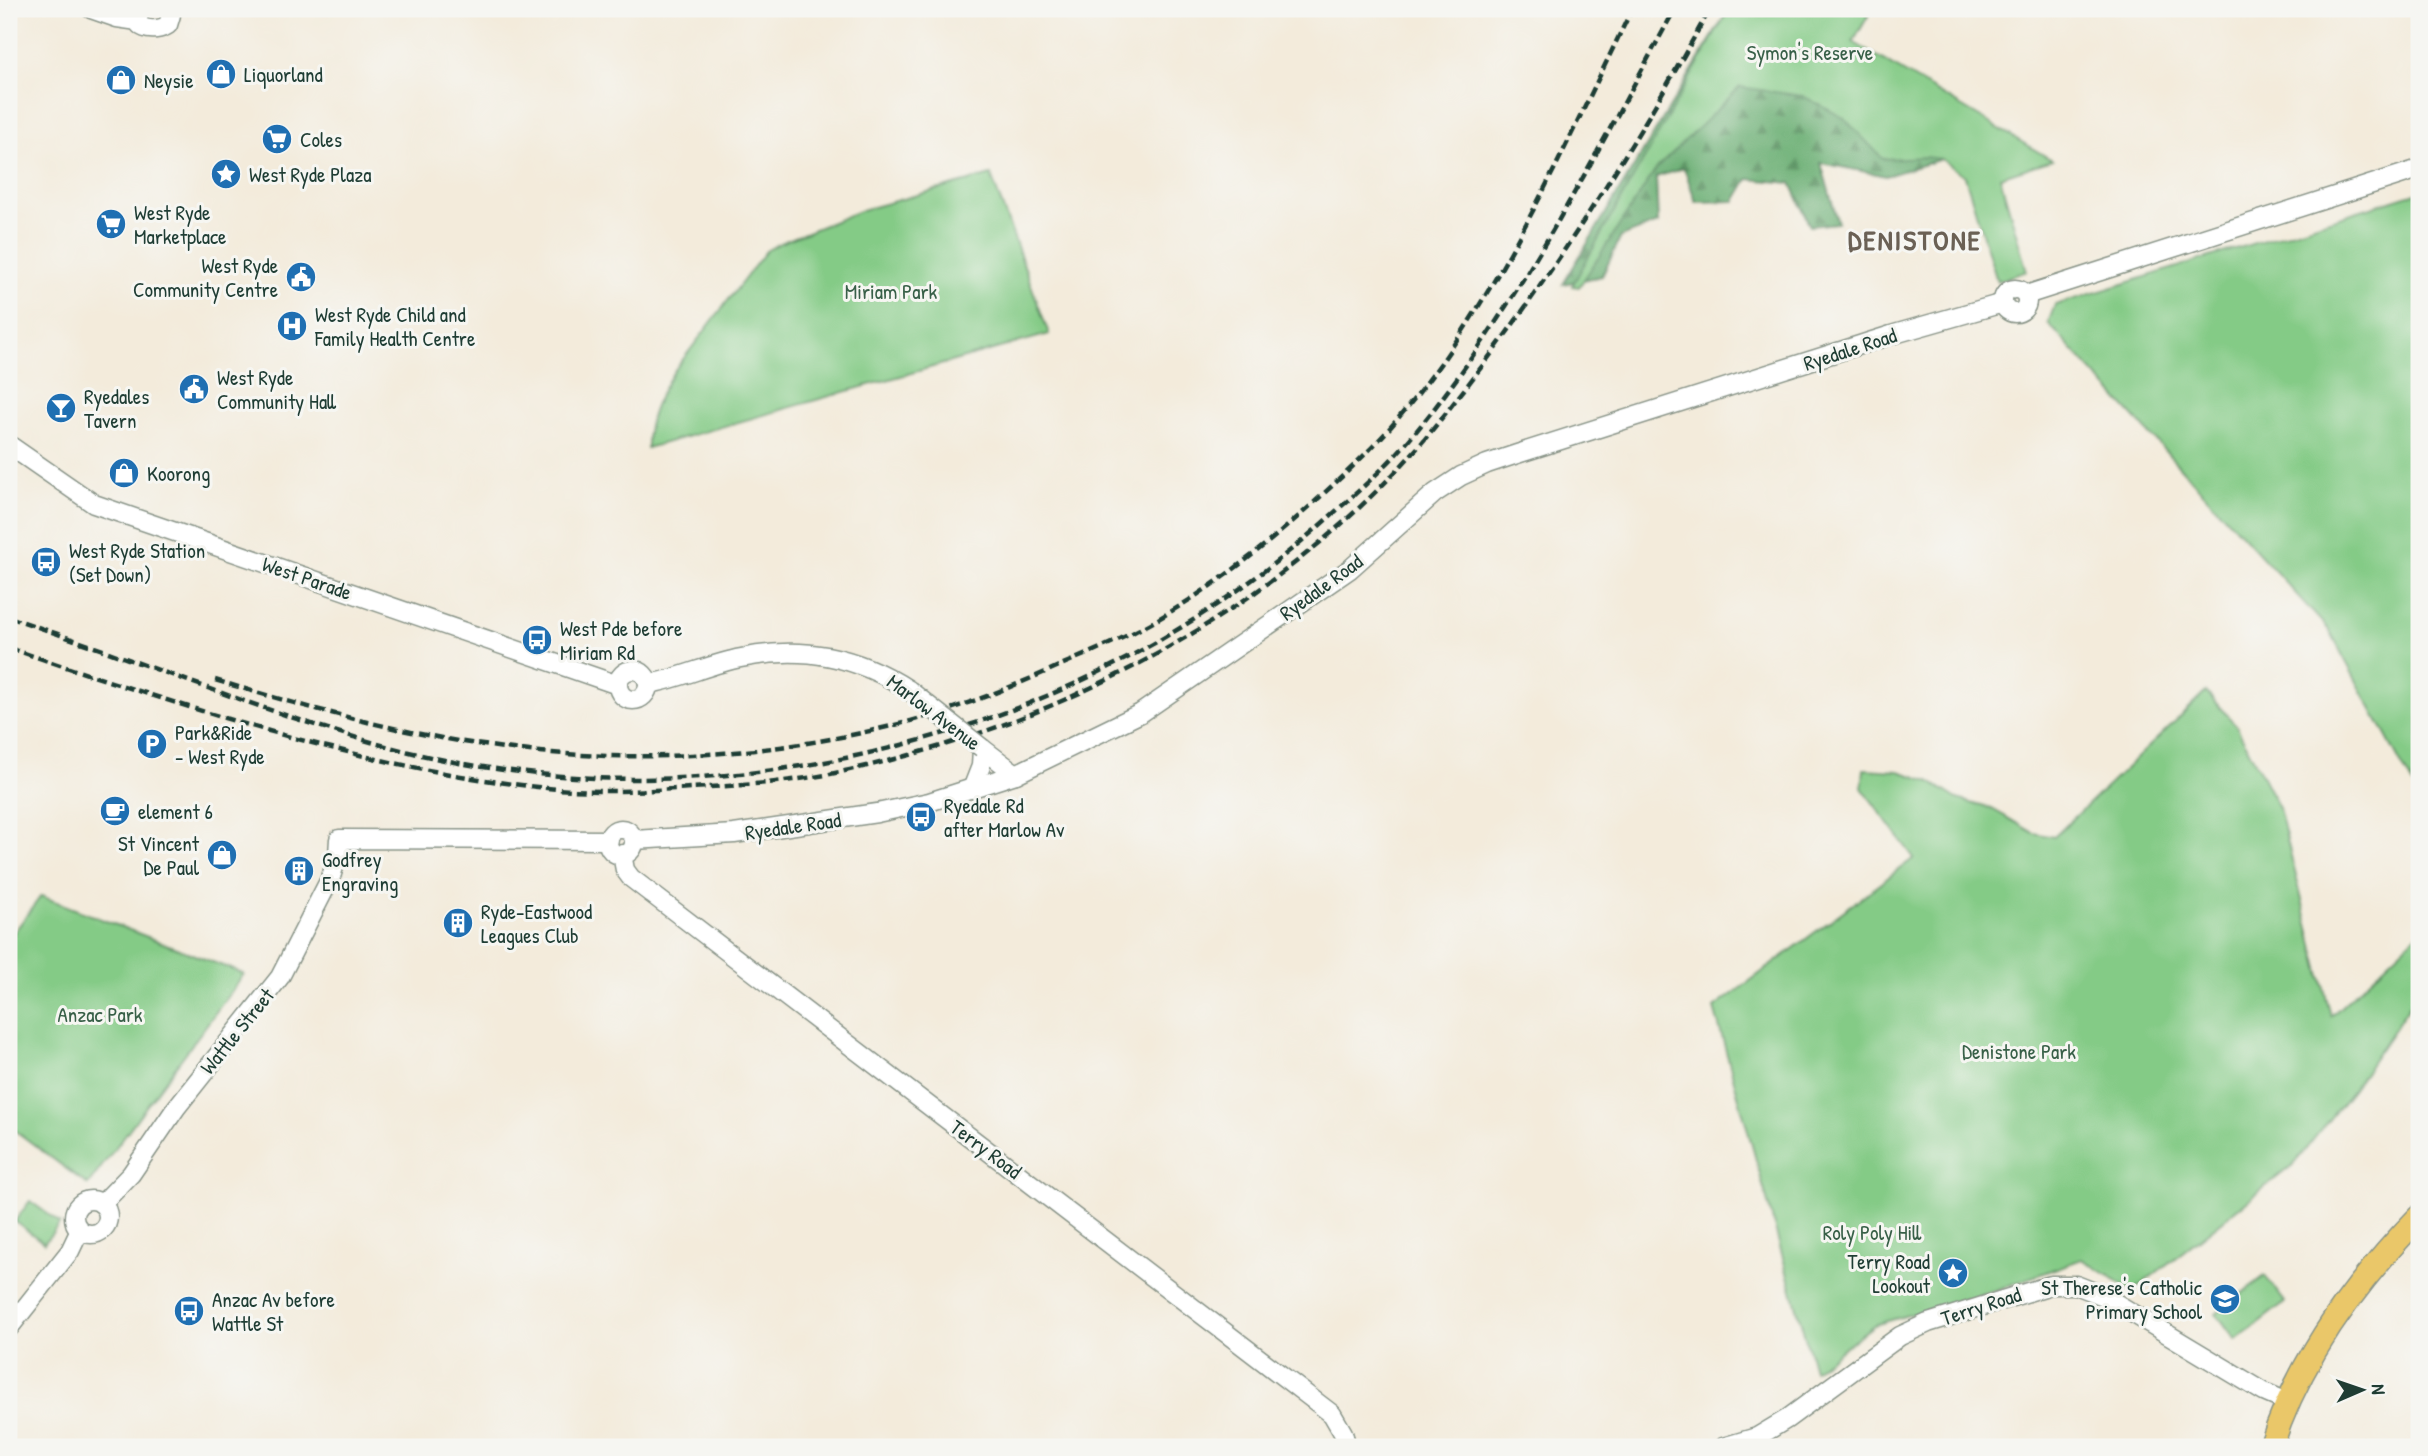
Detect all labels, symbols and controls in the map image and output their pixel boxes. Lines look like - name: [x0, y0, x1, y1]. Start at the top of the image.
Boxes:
- park label: Symon's Reserve: [1747, 38, 1873, 67]
- shop icon: Liquorland: [204, 57, 238, 91]
- place label: Liquorland: [244, 60, 323, 89]
- shop icon: Neysie: [104, 63, 138, 97]
- place label: Neysie: [144, 66, 194, 95]
- supermarket icon: Coles: [260, 122, 294, 156]
- place label: Coles: [300, 125, 342, 154]
- place icon: West Ryde Plaza: [209, 157, 243, 191]
- place label: West Ryde Plaza: [249, 160, 371, 189]
- place label: West Ryde Marketplace: [134, 198, 226, 251]
- supermarket icon: West Ryde Marketplace: [94, 207, 128, 241]
- district label: DENISTONE: [1848, 221, 1982, 259]
- place label: West Ryde Community Centre: [133, 251, 278, 304]
- public building icon: West Ryde Community Centre: [284, 260, 318, 294]
- park label: Miriam Park: [845, 277, 938, 306]
- place label: West Ryde Child and Family Health Centre: [314, 300, 475, 353]
- hospital icon: West Ryde Child and Family Health Centre: [275, 309, 309, 343]
- street label: Ryedale Road: [1800, 320, 1900, 378]
- place label: West Ryde Community Hall: [217, 363, 337, 416]
- public building icon: West Ryde Community Hall: [177, 372, 211, 406]
- place label: Ryedales Tavern: [84, 382, 149, 435]
- bar icon: Ryedales Tavern: [44, 391, 78, 425]
- shop icon: Koorong: [107, 456, 141, 490]
- place label: Koorong: [147, 459, 210, 488]
- place label: West Ryde Station (Set Down): [69, 536, 205, 589]
- bus stop icon: West Ryde Station (Set Down): [29, 545, 63, 579]
- street label: Ryedale Road: [1273, 547, 1369, 627]
- street label: West Parade: [258, 549, 356, 607]
- place label: West Pde before Miriam Rd: [560, 614, 682, 667]
- bus stop icon: West Pde before Miriam Rd: [520, 623, 554, 657]
- street label: Marlow Avenue: [881, 667, 987, 757]
- place label: Park&Ride - West Ryde: [175, 718, 265, 771]
- parking icon: Park&Ride - West Ryde: [135, 727, 169, 761]
- place label: Ryedale Rd after Marlow Av: [944, 791, 1065, 844]
- cafe icon: element 6: [98, 794, 132, 828]
- place label: element 6: [138, 797, 213, 826]
- bus stop icon: Ryedale Rd after Marlow Av: [904, 800, 938, 834]
- street label: Ryedale Road: [743, 805, 843, 847]
- place label: St Vincent De Paul: [118, 829, 200, 882]
- shop icon: St Vincent De Paul: [205, 838, 239, 872]
- place label: Godfrey Engraving: [322, 845, 398, 898]
- building icon: Godfrey Engraving: [282, 854, 316, 888]
- place label: Ryde-Eastwood Leagues Club: [481, 897, 592, 950]
- building icon: Ryde-Eastwood Leagues Club: [441, 906, 475, 940]
- street label: Wattle Street: [193, 981, 281, 1080]
- park label: Anzac Park: [57, 1000, 143, 1029]
- park label: Denistone Park: [1962, 1037, 2076, 1066]
- street label: Terry Road: [944, 1113, 1028, 1185]
- park label: Roly Poly Hill: [1823, 1218, 1922, 1247]
- place label: Terry Road Lookout: [1848, 1247, 1931, 1300]
- place icon: Terry Road Lookout: [1936, 1256, 1970, 1290]
- place label: St Therese's Catholic Primary School: [2041, 1273, 2203, 1326]
- street label: Terry Road: [1937, 1279, 2025, 1333]
- school or university icon: St Therese's Catholic Primary School: [2208, 1282, 2242, 1316]
- place label: Anzac Av before Wattle St: [212, 1285, 335, 1338]
- bus stop icon: Anzac Av before Wattle St: [172, 1294, 206, 1328]
- north arrow: [2326, 1354, 2396, 1424]
- text: N: [2366, 1384, 2392, 1395]

